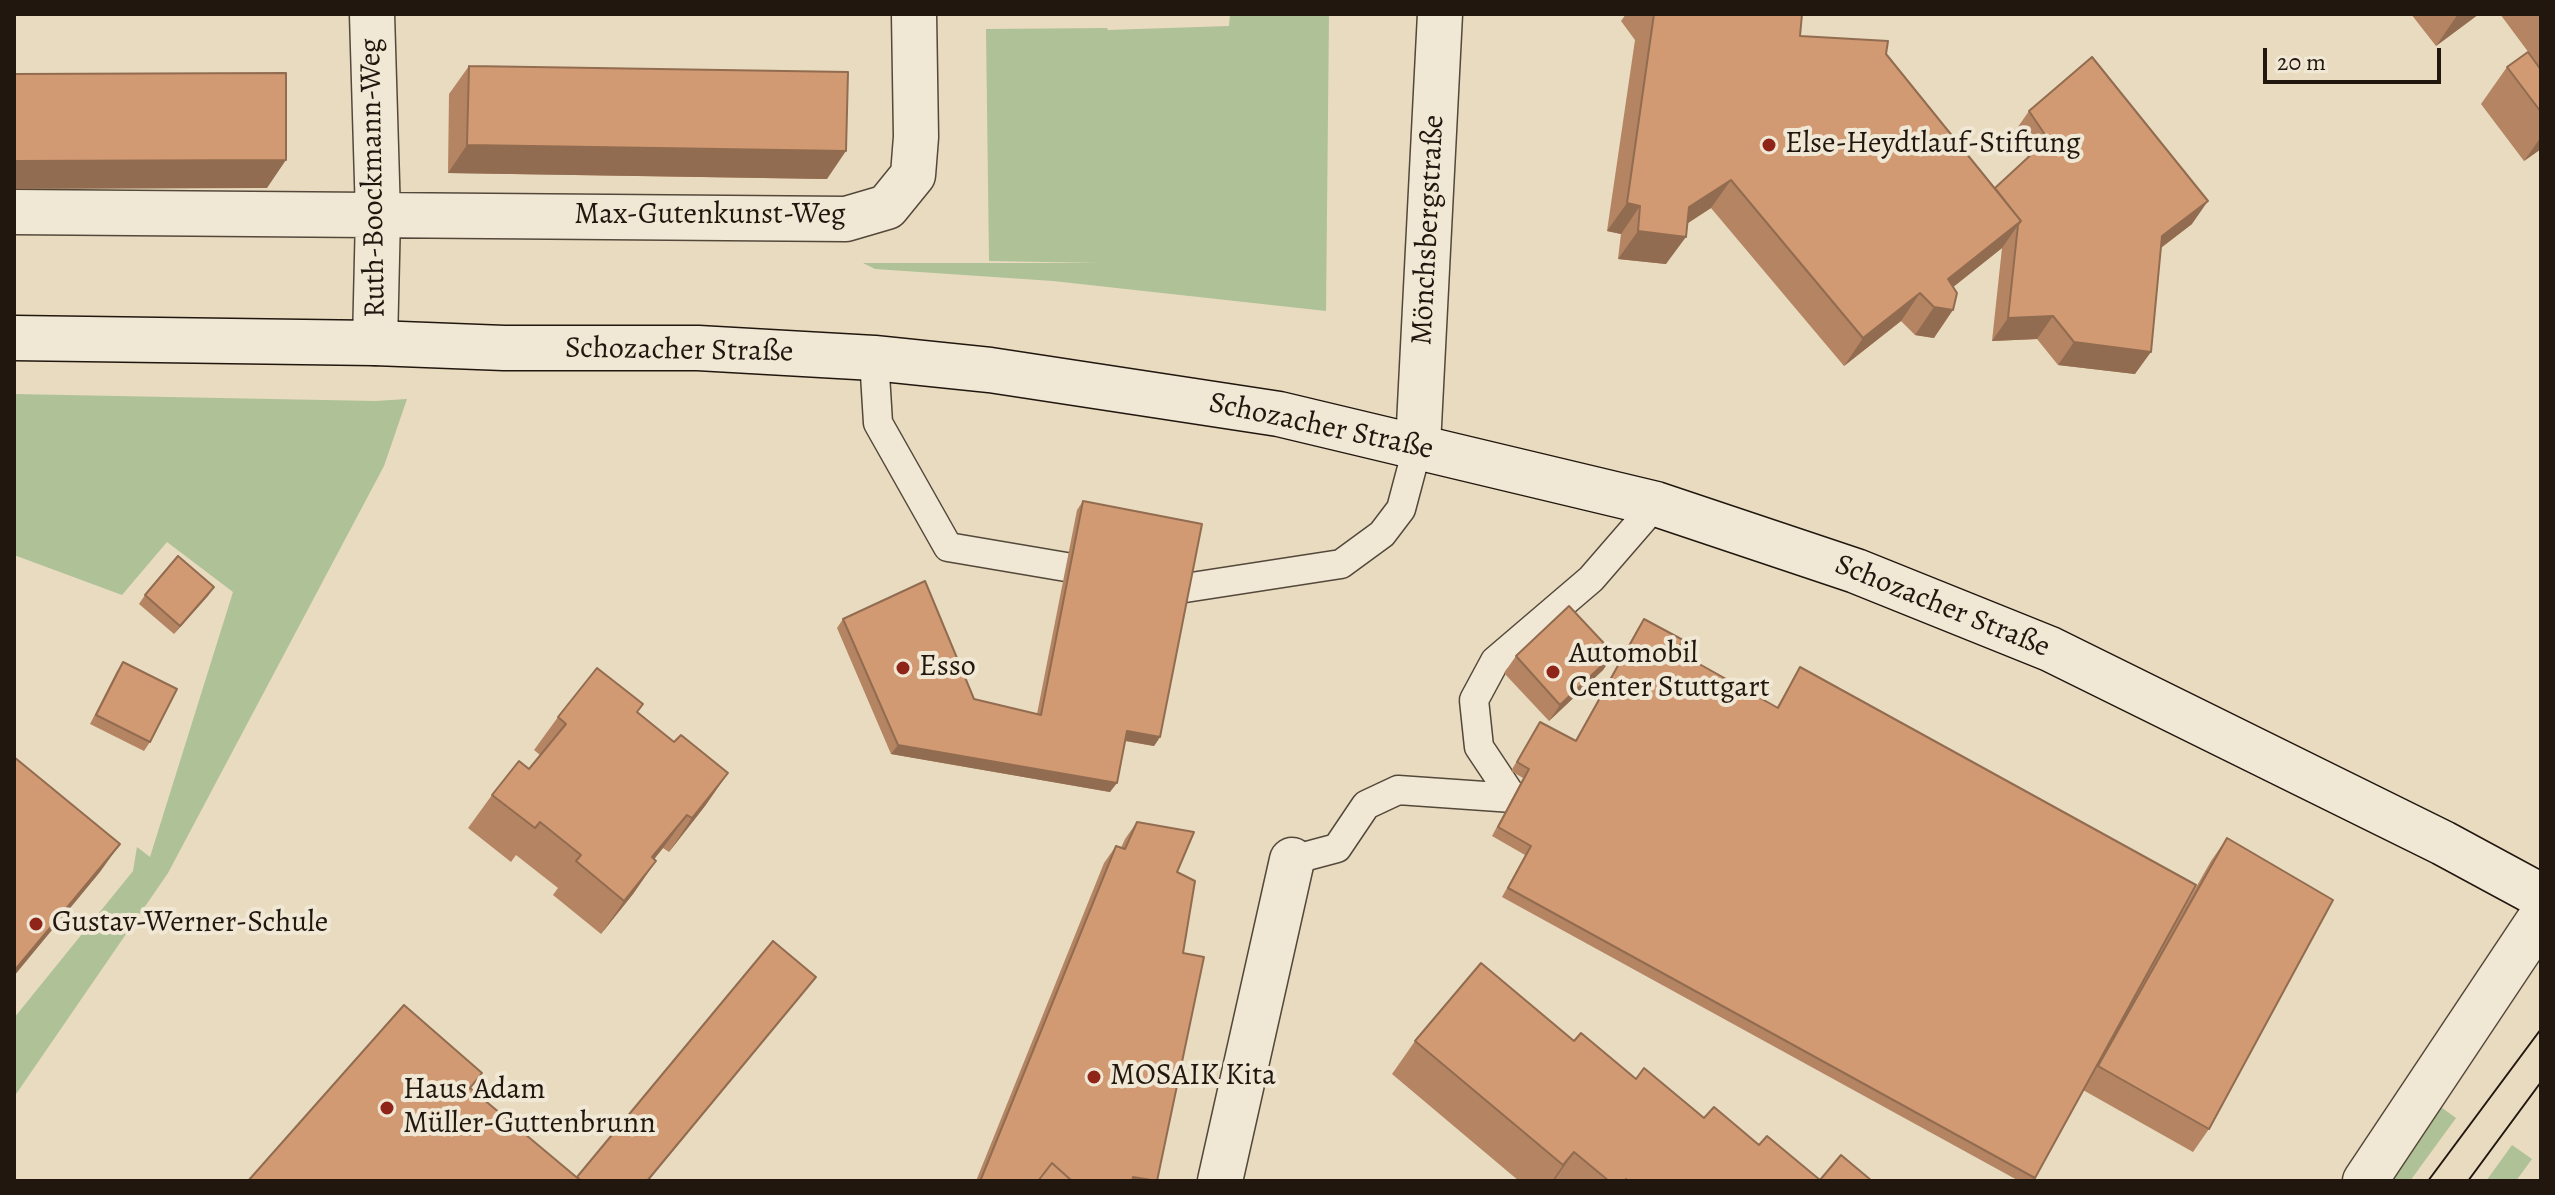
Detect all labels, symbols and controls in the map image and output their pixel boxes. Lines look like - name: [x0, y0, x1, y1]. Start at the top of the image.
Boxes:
- scale bar: [2267, 32, 2445, 82]
- street label: Ruth-Boockmann-Weg: [354, 38, 394, 318]
- text: 20 m: [2277, 46, 2326, 78]
- street label: Mönchsbergstraße: [1405, 114, 1453, 346]
- place label: Else-Heydtlauf-Stiftung: [1785, 127, 2081, 163]
- marker: Else-Heydtlauf-Stiftung: [1760, 136, 1778, 154]
- street label: Max-Gutenkunst-Weg: [574, 198, 846, 234]
- street label: Schozacher Straße: [564, 331, 794, 371]
- street label: Schozacher Straße: [1205, 386, 1437, 468]
- street label: Schozacher Straße: [1829, 548, 2055, 666]
- place label: Automobil Center Stuttgart: [1569, 637, 1770, 708]
- place label: Esso: [919, 650, 976, 686]
- marker: Esso: [894, 659, 912, 677]
- marker: Automobil Center Stuttgart: [1544, 663, 1562, 681]
- place label: Gustav-Werner-Schule: [52, 906, 328, 942]
- marker: Gustav-Werner-Schule: [27, 915, 45, 933]
- place label: MOSAIK Kita: [1110, 1059, 1276, 1095]
- marker: MOSAIK Kita: [1085, 1068, 1103, 1086]
- place label: Haus Adam Müller-Guttenbrunn: [403, 1073, 656, 1144]
- marker: Haus Adam Müller-Guttenbrunn: [378, 1099, 396, 1117]

